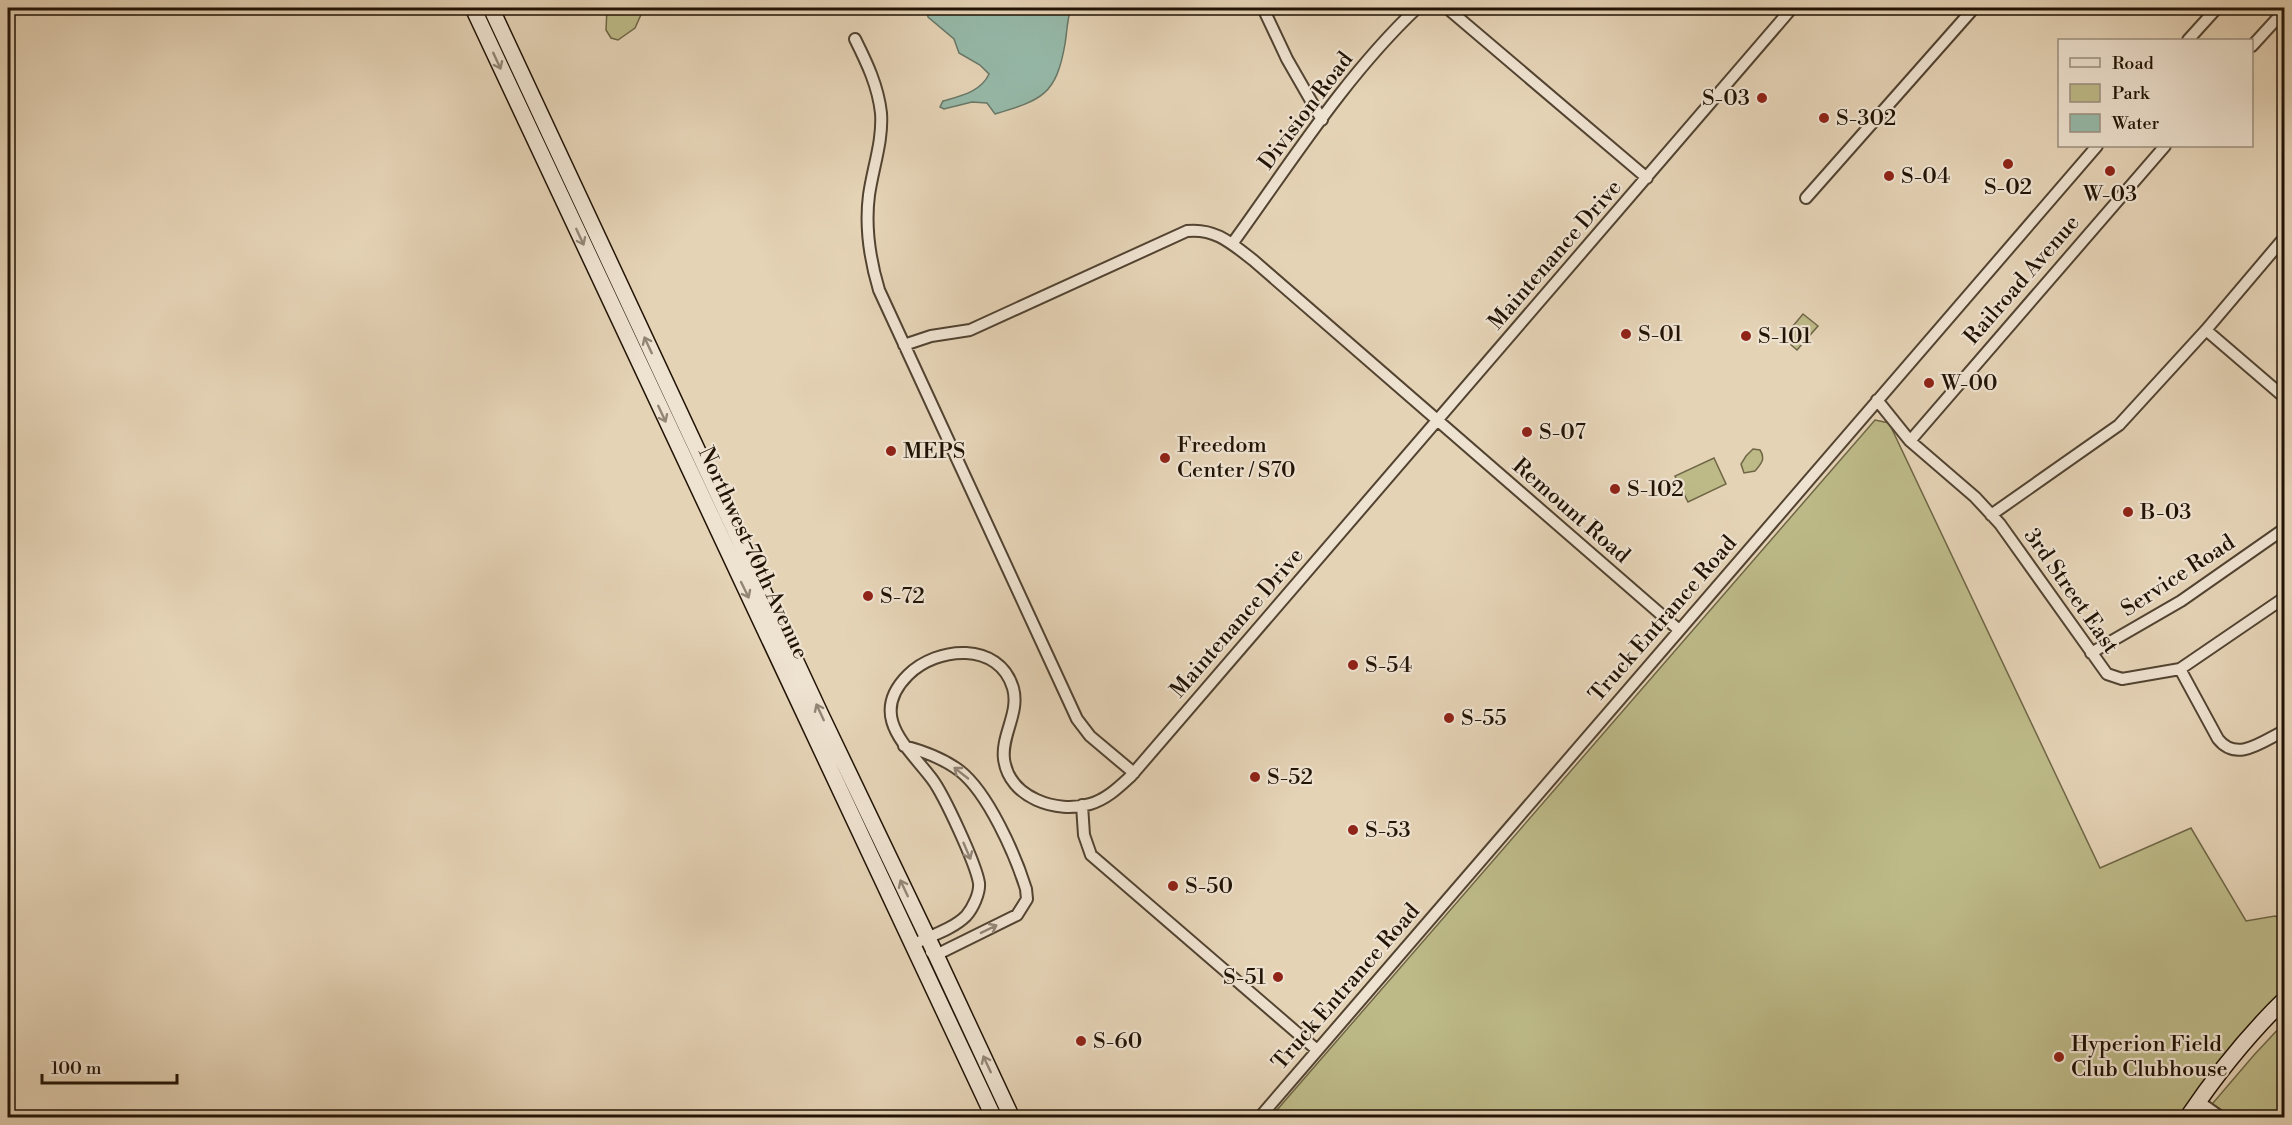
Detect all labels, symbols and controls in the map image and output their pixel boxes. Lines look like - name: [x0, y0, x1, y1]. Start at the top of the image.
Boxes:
- legend: [2058, 39, 2253, 147]
- street label: Division Road: [1253, 46, 1359, 175]
- one-way arrow: [492, 51, 504, 69]
- text: Road: [2112, 52, 2155, 75]
- text: Park: [2112, 82, 2151, 105]
- place label: S-03: [1702, 85, 1750, 112]
- marker: S-03: [1755, 91, 1769, 105]
- place label: S-302: [1836, 105, 1896, 132]
- marker: S-302: [1817, 111, 1831, 125]
- text: Water: [2111, 112, 2160, 135]
- marker: S-02: [2001, 157, 2015, 171]
- place label: S-04: [1901, 163, 1950, 190]
- marker: W-03: [2103, 164, 2117, 178]
- marker: S-04: [1882, 169, 1896, 183]
- place label: S-02: [1984, 174, 2032, 201]
- street label: Maintenance Drive: [1483, 175, 1627, 335]
- place label: W-03: [2082, 181, 2137, 208]
- street label: Railroad Avenue: [1958, 210, 2086, 350]
- one-way arrow: [574, 228, 586, 246]
- place label: S-01: [1638, 321, 1683, 348]
- place label: S-101: [1758, 323, 1812, 350]
- marker: S-01: [1619, 327, 1633, 341]
- marker: S-101: [1739, 329, 1753, 343]
- one-way arrow: [642, 337, 654, 355]
- place label: W-00: [1940, 370, 1998, 397]
- marker: W-00: [1922, 376, 1936, 390]
- one-way arrow: [657, 404, 669, 422]
- place label: S-07: [1539, 419, 1586, 446]
- marker: S-07: [1520, 425, 1534, 439]
- place label: Freedom Center / S70: [1177, 432, 1296, 484]
- place label: MEPS: [903, 438, 965, 465]
- street label: Northwest 70th Avenue: [692, 442, 814, 664]
- marker: MEPS: [884, 444, 898, 458]
- marker: Freedom Center / S70: [1158, 451, 1172, 465]
- street label: Remount Road: [1507, 453, 1636, 570]
- place label: S-102: [1627, 476, 1684, 503]
- marker: S-102: [1608, 482, 1622, 496]
- place label: B-03: [2139, 499, 2192, 526]
- marker: B-03: [2121, 505, 2135, 519]
- street label: 3rd Street East: [2018, 523, 2124, 659]
- street label: Service Road: [2116, 529, 2240, 623]
- street label: Truck Entrance Road: [1583, 530, 1743, 708]
- street label: Maintenance Drive: [1165, 543, 1309, 703]
- one-way arrow: [740, 581, 752, 599]
- place label: S-72: [880, 583, 925, 610]
- marker: S-72: [861, 589, 875, 603]
- place label: S-54: [1365, 652, 1412, 679]
- marker: S-54: [1346, 658, 1360, 672]
- one-way arrow: [813, 704, 825, 722]
- place label: S-55: [1461, 705, 1507, 732]
- marker: S-55: [1442, 711, 1456, 725]
- place label: S-52: [1267, 764, 1313, 791]
- one-way arrow: [953, 767, 969, 780]
- marker: S-52: [1248, 770, 1262, 784]
- place label: S-53: [1365, 817, 1411, 844]
- marker: S-53: [1346, 823, 1360, 837]
- one-way arrow: [963, 842, 974, 860]
- place label: S-50: [1185, 873, 1233, 900]
- one-way arrow: [898, 879, 910, 897]
- marker: S-50: [1166, 879, 1180, 893]
- street label: Truck Entrance Road: [1266, 898, 1426, 1076]
- one-way arrow: [980, 923, 998, 935]
- place label: S-51: [1223, 964, 1267, 991]
- marker: S-51: [1271, 970, 1285, 984]
- place label: S-60: [1093, 1028, 1142, 1055]
- place label: Hyperion Field Club Clubhouse: [2071, 1031, 2228, 1083]
- marker: S-60: [1074, 1034, 1088, 1048]
- scale bar: [42, 1047, 177, 1085]
- marker: Hyperion Field Club Clubhouse: [2052, 1050, 2066, 1064]
- one-way arrow: [981, 1056, 993, 1074]
- text: 100 m: [51, 1057, 102, 1080]

